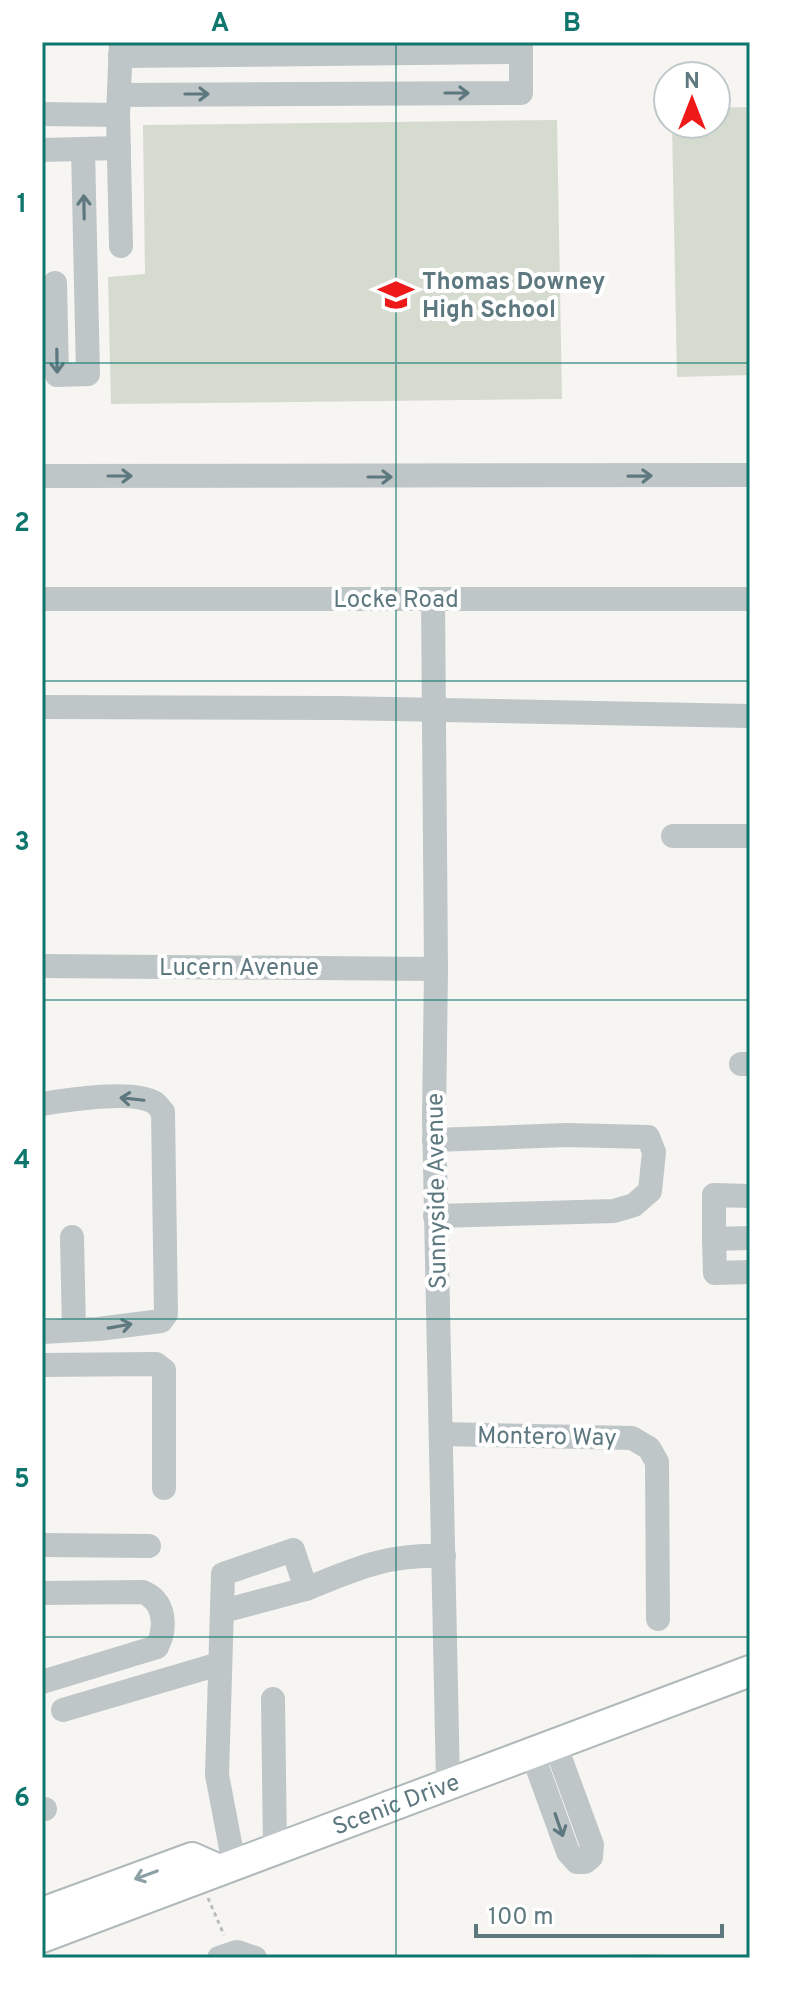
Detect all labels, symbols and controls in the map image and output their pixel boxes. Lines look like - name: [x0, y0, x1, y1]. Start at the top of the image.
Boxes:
- text: A: [211, 8, 229, 41]
- text: B: [563, 8, 581, 41]
- north arrow: [652, 60, 732, 140]
- text: N: [684, 69, 700, 96]
- one-way arrow: [443, 85, 470, 101]
- one-way arrow: [183, 86, 210, 102]
- text: 1: [17, 189, 27, 222]
- one-way arrow: [76, 194, 92, 221]
- place label: Thomas Downey High School: [422, 268, 605, 326]
- school or university icon: Thomas Downey High School: [377, 276, 415, 314]
- one-way arrow: [49, 347, 64, 374]
- one-way arrow: [106, 468, 133, 484]
- one-way arrow: [626, 468, 653, 484]
- one-way arrow: [366, 469, 393, 485]
- text: 2: [14, 508, 30, 541]
- street label: Locke Road: [333, 586, 459, 616]
- text: 3: [14, 827, 30, 860]
- street label: Lucern Avenue: [159, 954, 319, 984]
- one-way arrow: [119, 1091, 146, 1106]
- street label: Sunnyside Avenue: [421, 1093, 455, 1289]
- text: 4: [14, 1145, 30, 1178]
- one-way arrow: [106, 1317, 132, 1332]
- street label: Montero Way: [477, 1422, 617, 1454]
- text: 5: [14, 1464, 30, 1497]
- street label: Scenic Drive: [329, 1768, 464, 1843]
- text: 6: [14, 1783, 30, 1816]
- one-way arrow: [553, 1813, 568, 1838]
- one-way arrow: [134, 1868, 159, 1883]
- scale bar: [476, 1888, 722, 1938]
- text: 100 m: [488, 1903, 554, 1933]

